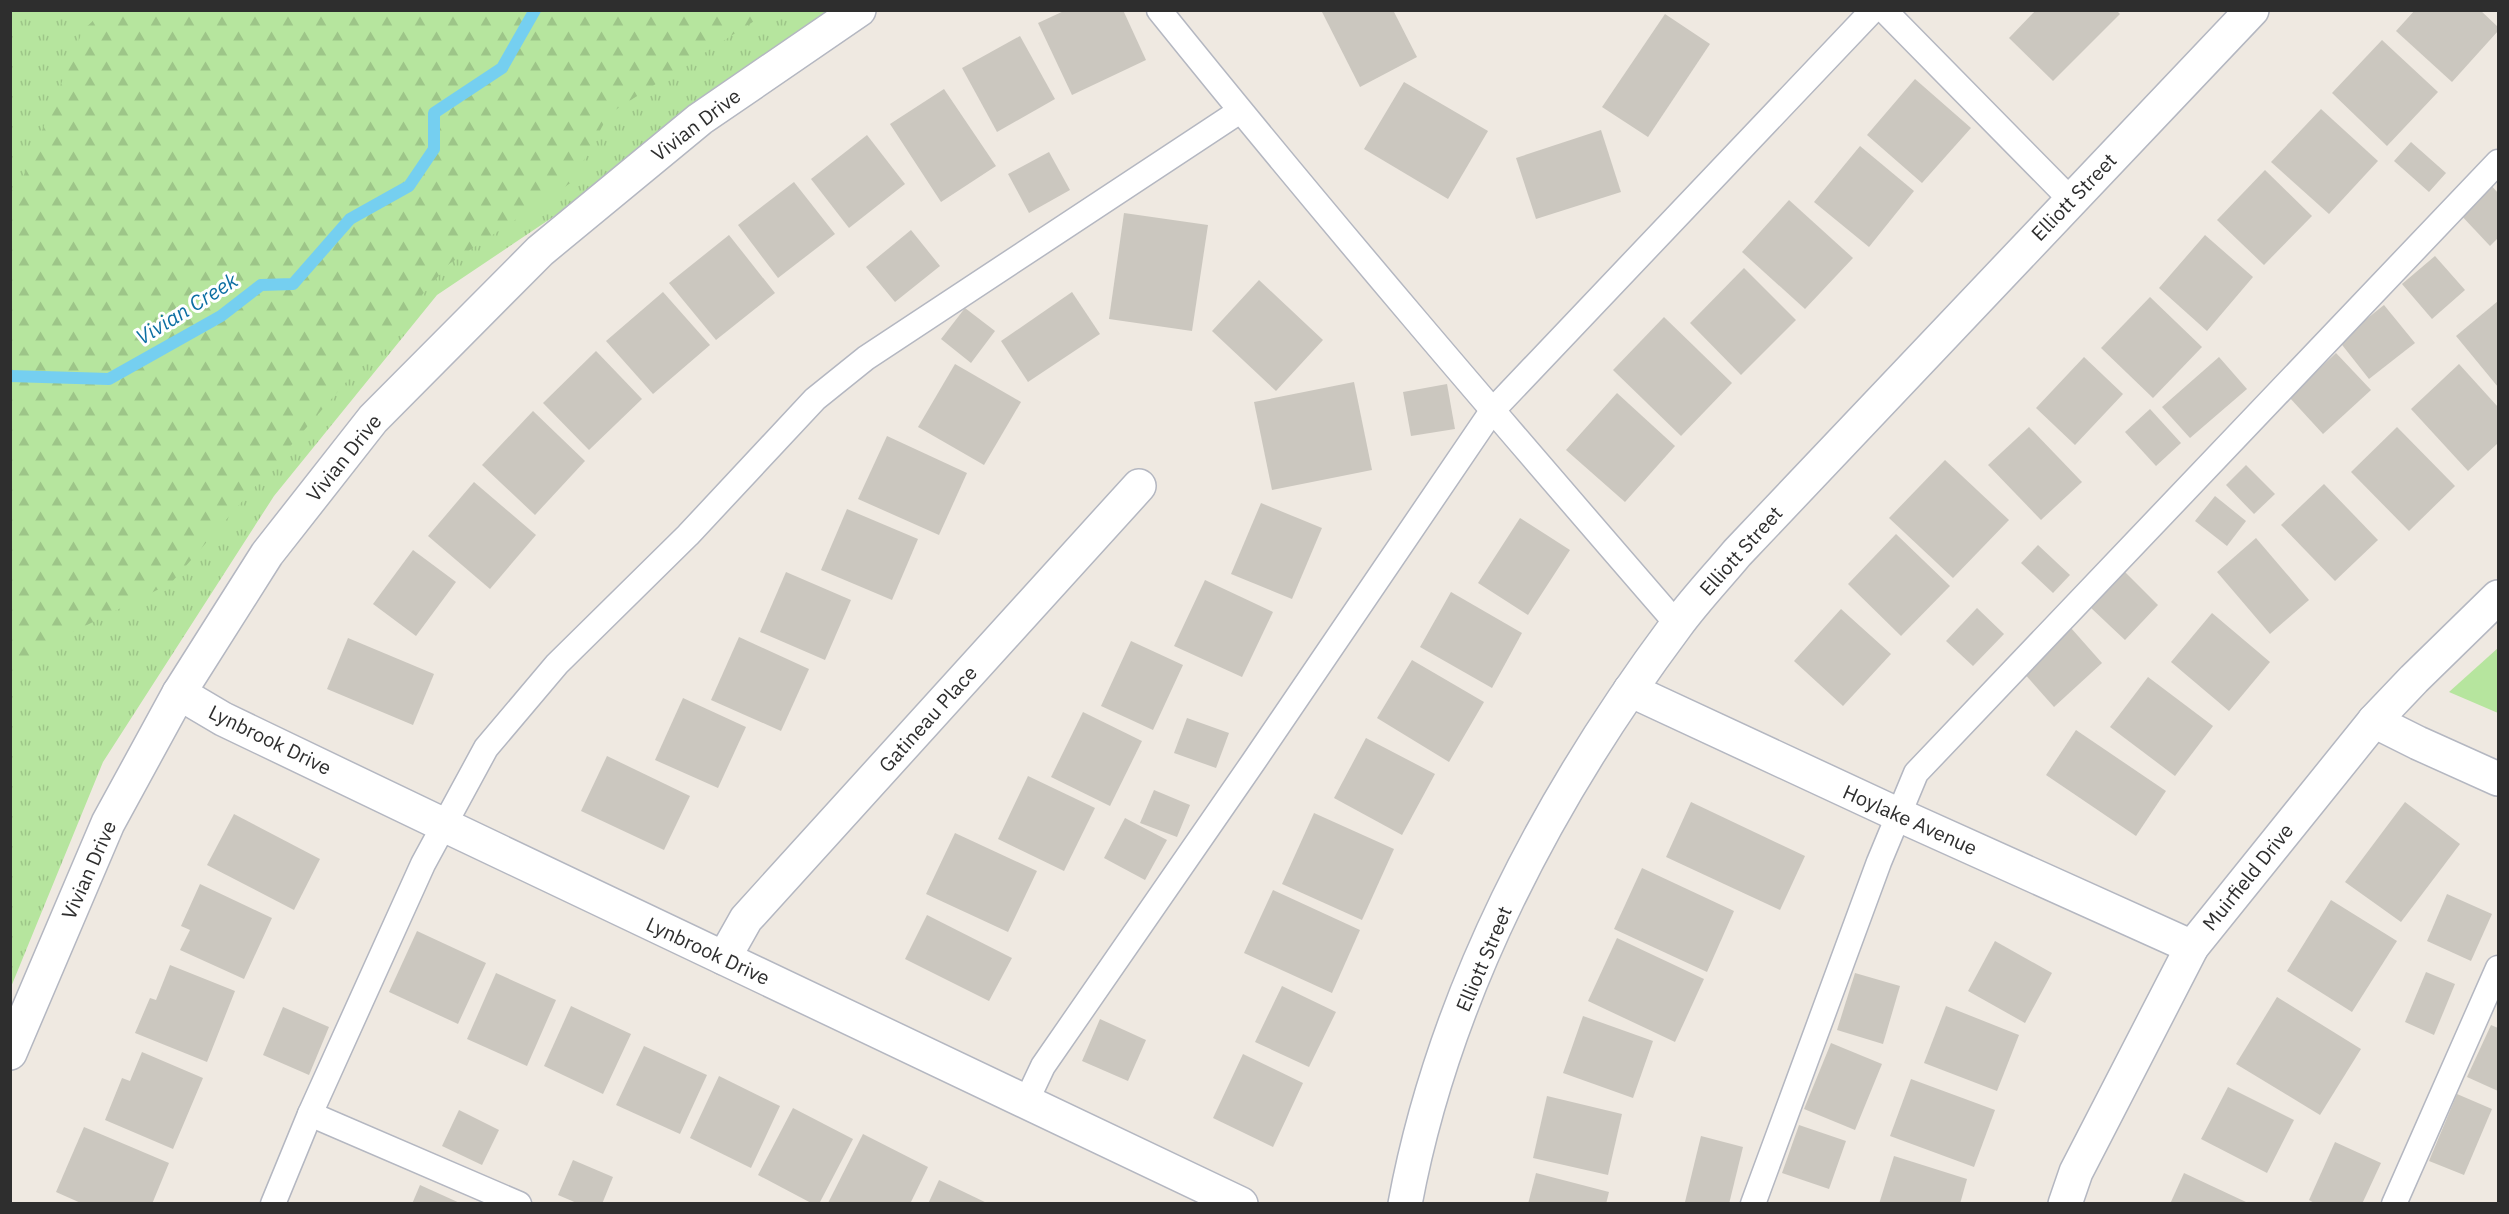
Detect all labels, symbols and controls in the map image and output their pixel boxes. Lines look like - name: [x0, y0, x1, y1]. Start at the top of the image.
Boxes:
- street label: Vivian Drive: [646, 82, 746, 167]
- street label: Elliott Street: [2025, 147, 2122, 246]
- water label: Vivian Creek: [130, 265, 244, 351]
- street label: Vivian Drive: [300, 408, 387, 507]
- street label: Elliott Street: [1693, 500, 1788, 601]
- street label: Gatineau Place: [872, 660, 983, 778]
- street label: Lynbrook Drive: [204, 698, 336, 781]
- street label: Hoylake Avenue: [1839, 778, 1981, 861]
- street label: Vivian Drive: [55, 816, 122, 923]
- street label: Muirfield Drive: [2196, 817, 2299, 936]
- street label: Elliott Street: [1449, 902, 1518, 1016]
- street label: Lynbrook Drive: [642, 910, 774, 991]

